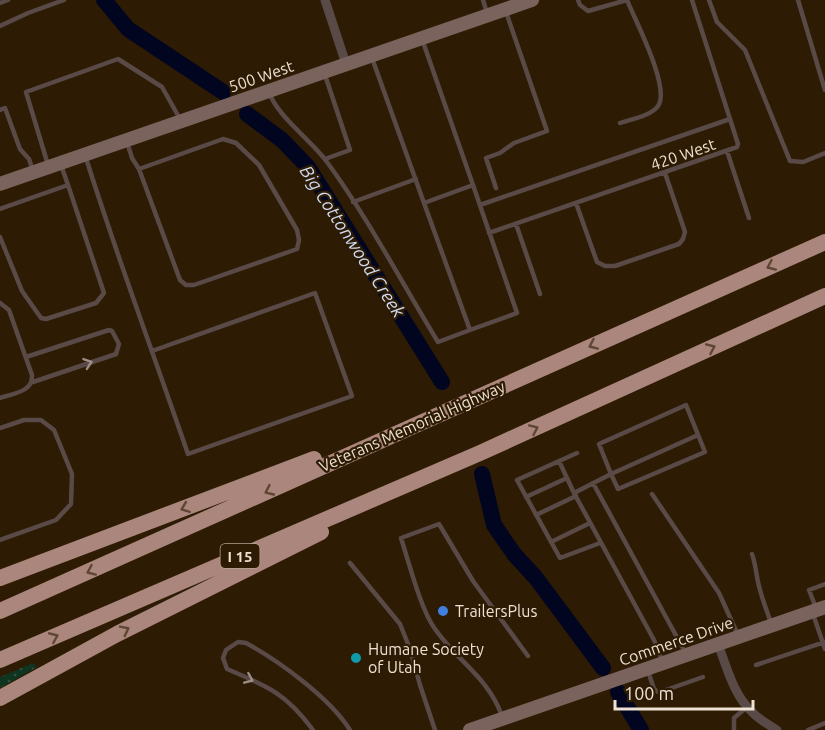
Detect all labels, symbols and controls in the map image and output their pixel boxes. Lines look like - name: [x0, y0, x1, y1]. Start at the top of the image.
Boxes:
- street label: 500 West: [226, 56, 296, 95]
- street label: 420 West: [648, 134, 718, 173]
- water label: Big Cottonwood Creek: [296, 161, 410, 321]
- one-way arrow: [767, 258, 778, 270]
- one-way arrow: [589, 337, 600, 349]
- one-way arrow: [705, 343, 716, 355]
- one-way arrow: [82, 358, 93, 371]
- street label: Veterans Memorial Highway: [316, 377, 508, 475]
- one-way arrow: [527, 424, 538, 436]
- one-way arrow: [264, 484, 275, 496]
- one-way arrow: [180, 501, 191, 513]
- road number: I 15: [220, 544, 260, 568]
- one-way arrow: [86, 563, 97, 575]
- place label: TrailersPlus: [455, 602, 537, 620]
- marker: TrailersPlus: [436, 604, 450, 618]
- street label: Commerce Drive: [617, 613, 735, 669]
- one-way arrow: [119, 626, 129, 637]
- one-way arrow: [47, 632, 58, 644]
- place label: Humane Society of Utah: [368, 640, 484, 676]
- marker: Humane Society of Utah: [349, 651, 363, 665]
- one-way arrow: [243, 672, 254, 684]
- scale bar: [615, 673, 753, 711]
- text: 100 m: [624, 683, 674, 703]

